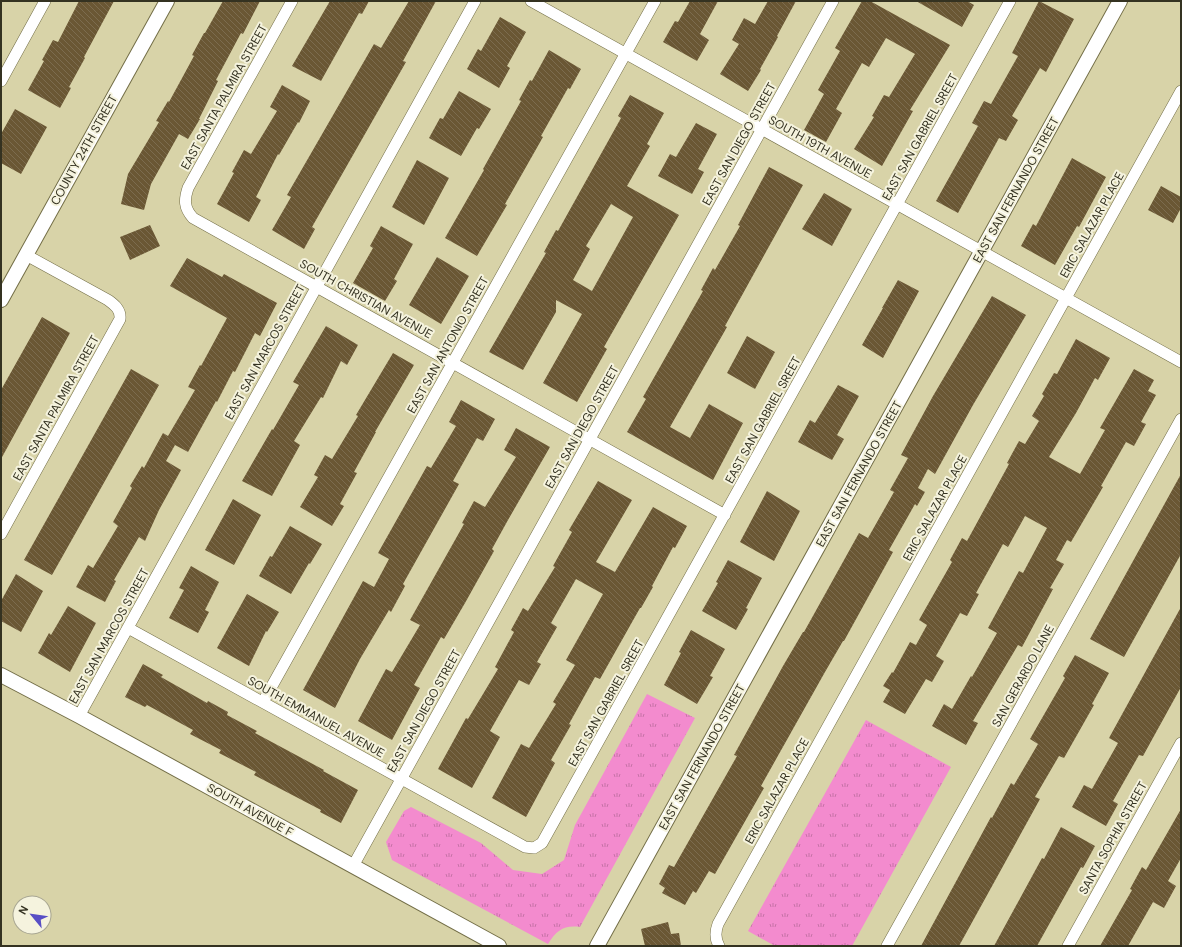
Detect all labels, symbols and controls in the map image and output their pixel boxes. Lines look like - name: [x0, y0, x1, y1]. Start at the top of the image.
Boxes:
- street label: EAST SANTA PALMIRA STREET: [177, 21, 271, 173]
- street label: EAST SAN GABRIEL SREET: [878, 70, 962, 203]
- street label: EAST SAN DIEGO STREET: [699, 79, 780, 208]
- street label: COUNTY 24TH STREET: [47, 92, 121, 208]
- street label: SOUTH 19TH AVENUE: [766, 112, 875, 182]
- street label: EAST SAN FERNANDO STREET: [969, 114, 1063, 266]
- street label: ERIC SALAZAR PLACE: [1056, 169, 1128, 281]
- street label: SOUTH CHRISTIAN AVENUE: [297, 256, 435, 342]
- street label: EAST SAN ANTONIO STREET: [404, 273, 492, 416]
- street label: EAST SAN MARCOS STREET: [221, 281, 309, 422]
- street label: EAST SANTA PALMIRA STREET: [9, 332, 103, 484]
- street label: EAST SAN GABRIEL SREET: [721, 353, 805, 486]
- street label: EAST SAN DIEGO STREET: [542, 362, 623, 491]
- street label: EAST SAN FERNANDO STREET: [812, 398, 906, 550]
- street label: ERIC SALAZAR PLACE: [899, 452, 971, 564]
- street label: EAST SAN MARCOS STREET: [65, 565, 153, 706]
- street label: SAN GERARDO LANE: [988, 622, 1058, 730]
- street label: EAST SAN GABRIEL SREET: [564, 636, 648, 769]
- street label: EAST SAN DIEGO STREET: [384, 646, 465, 775]
- street label: SOUTH EMMANUEL AVENUE: [245, 673, 387, 761]
- street label: EAST SAN FERNANDO STREET: [655, 681, 749, 833]
- street label: ERIC SALAZAR PLACE: [741, 735, 813, 847]
- street label: SANTA SOPHIA STREET: [1075, 779, 1151, 897]
- street label: SOUTH AVENUE F: [204, 780, 297, 841]
- north arrow: [12, 895, 52, 935]
- text: N: [15, 903, 31, 917]

